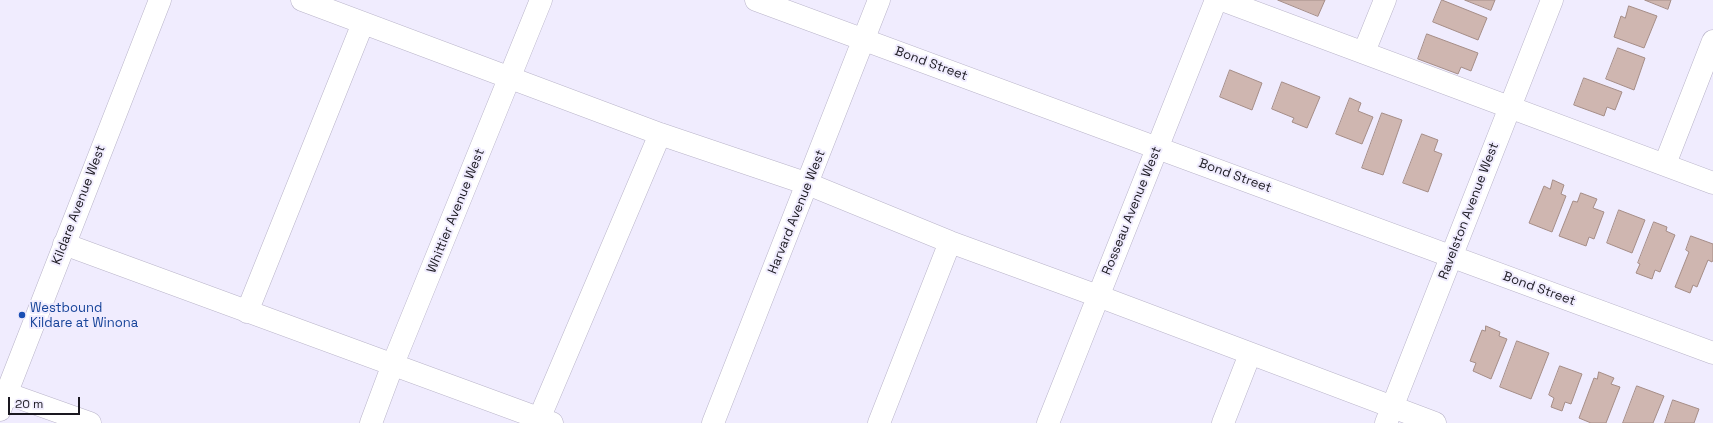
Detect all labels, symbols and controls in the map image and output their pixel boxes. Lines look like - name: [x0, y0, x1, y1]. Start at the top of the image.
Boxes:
- street label: Bond Street: [893, 44, 969, 84]
- street label: Ravelston Avenue West: [1436, 140, 1502, 282]
- street label: Kildare Avenue West: [49, 143, 109, 267]
- street label: Rosseau Avenue West: [1099, 145, 1165, 277]
- street label: Whittier Avenue West: [424, 147, 488, 275]
- street label: Harvard Avenue West: [765, 148, 829, 276]
- street label: Bond Street: [1197, 156, 1273, 196]
- street label: Bond Street: [1501, 269, 1577, 309]
- place label: Westbound Kildare at Winona: [30, 300, 138, 331]
- marker: Westbound Kildare at Winona: [17, 310, 27, 320]
- scale bar: [10, 389, 82, 415]
- text: 20 m: [15, 396, 43, 412]

